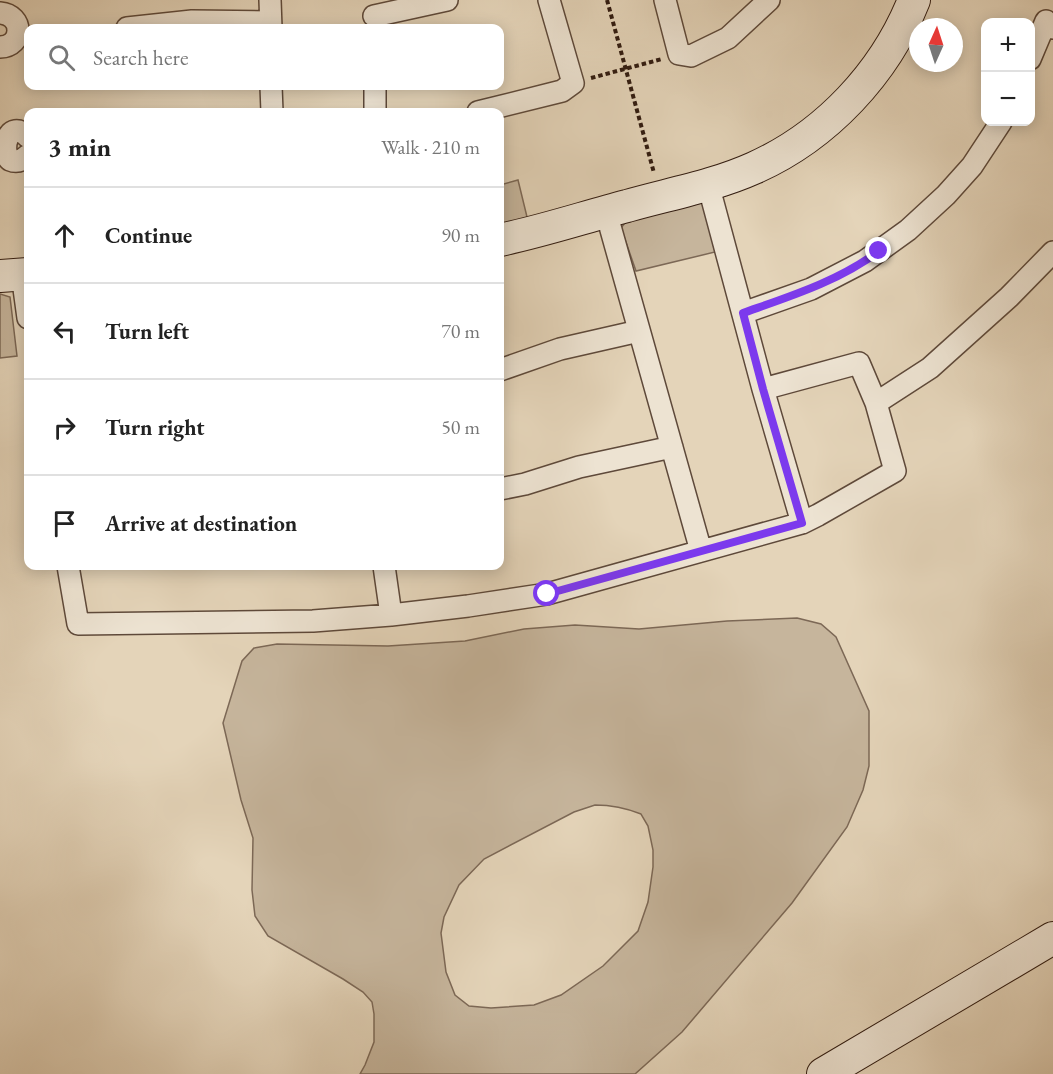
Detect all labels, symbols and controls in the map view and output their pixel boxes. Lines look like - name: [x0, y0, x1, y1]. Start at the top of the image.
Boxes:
- north arrow: [909, 18, 963, 72]
- map controls: [981, 18, 1035, 126]
- button: +: [981, 18, 1035, 72]
- search box: [24, 24, 504, 90]
- icon: search: [45, 41, 78, 74]
- text: Search here: [93, 43, 188, 72]
- button: −: [981, 72, 1035, 126]
- text: 3 min: [48, 130, 111, 164]
- text: Walk · 210 m: [381, 134, 480, 160]
- icon: ahead: [48, 219, 81, 252]
- text: Continue: [105, 221, 192, 250]
- text: 90 m: [441, 222, 480, 248]
- route end: [865, 237, 891, 263]
- icon: left: [48, 315, 81, 348]
- text: Turn left: [105, 317, 189, 346]
- text: 70 m: [441, 318, 480, 344]
- icon: right: [48, 411, 81, 444]
- text: Turn right: [105, 413, 204, 442]
- text: 50 m: [441, 414, 480, 440]
- icon: arrive: [48, 507, 81, 540]
- text: Arrive at destination: [105, 509, 297, 538]
- route start: [533, 580, 559, 606]

